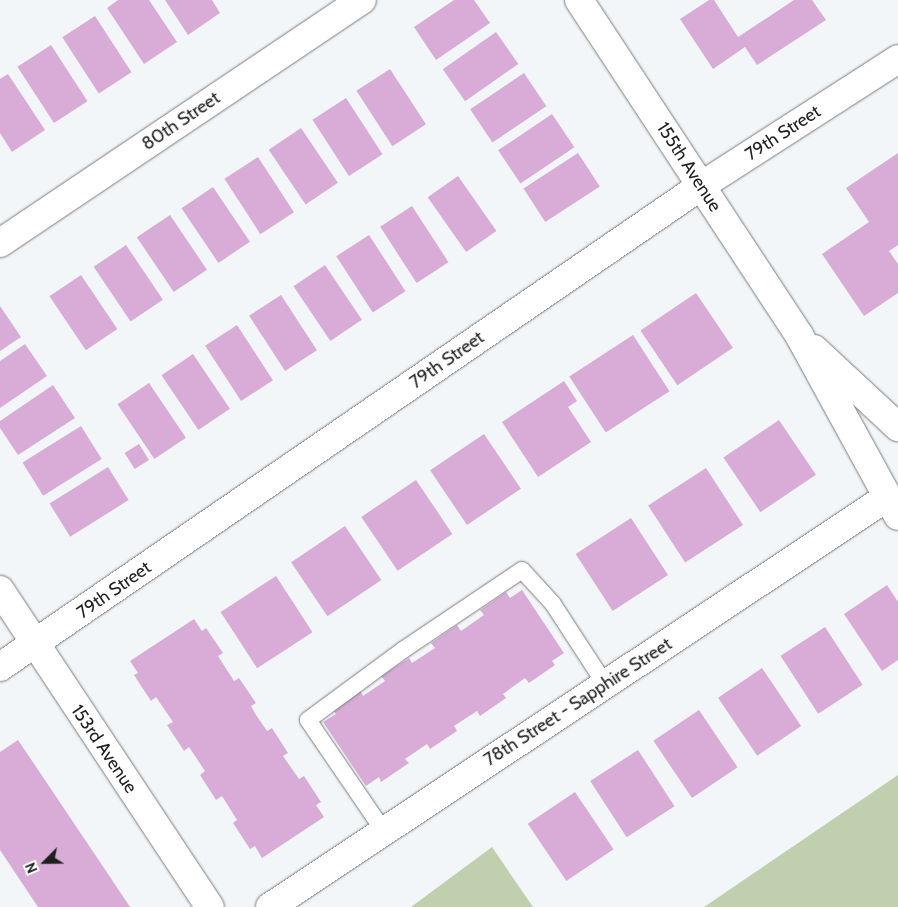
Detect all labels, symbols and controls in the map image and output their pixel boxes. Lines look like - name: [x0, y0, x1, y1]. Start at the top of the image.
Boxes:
- street label: 80th Street: [138, 87, 224, 155]
- street label: 79th Street: [741, 101, 825, 165]
- street label: 155th Avenue: [652, 118, 726, 216]
- street label: 79th Street: [406, 327, 488, 393]
- street label: 79th Street: [73, 557, 155, 623]
- street label: 78th Street - Sapphire Street: [480, 633, 676, 771]
- street label: 153rd Avenue: [67, 701, 141, 797]
- north arrow: [20, 837, 70, 887]
- text: N: [21, 860, 41, 876]

